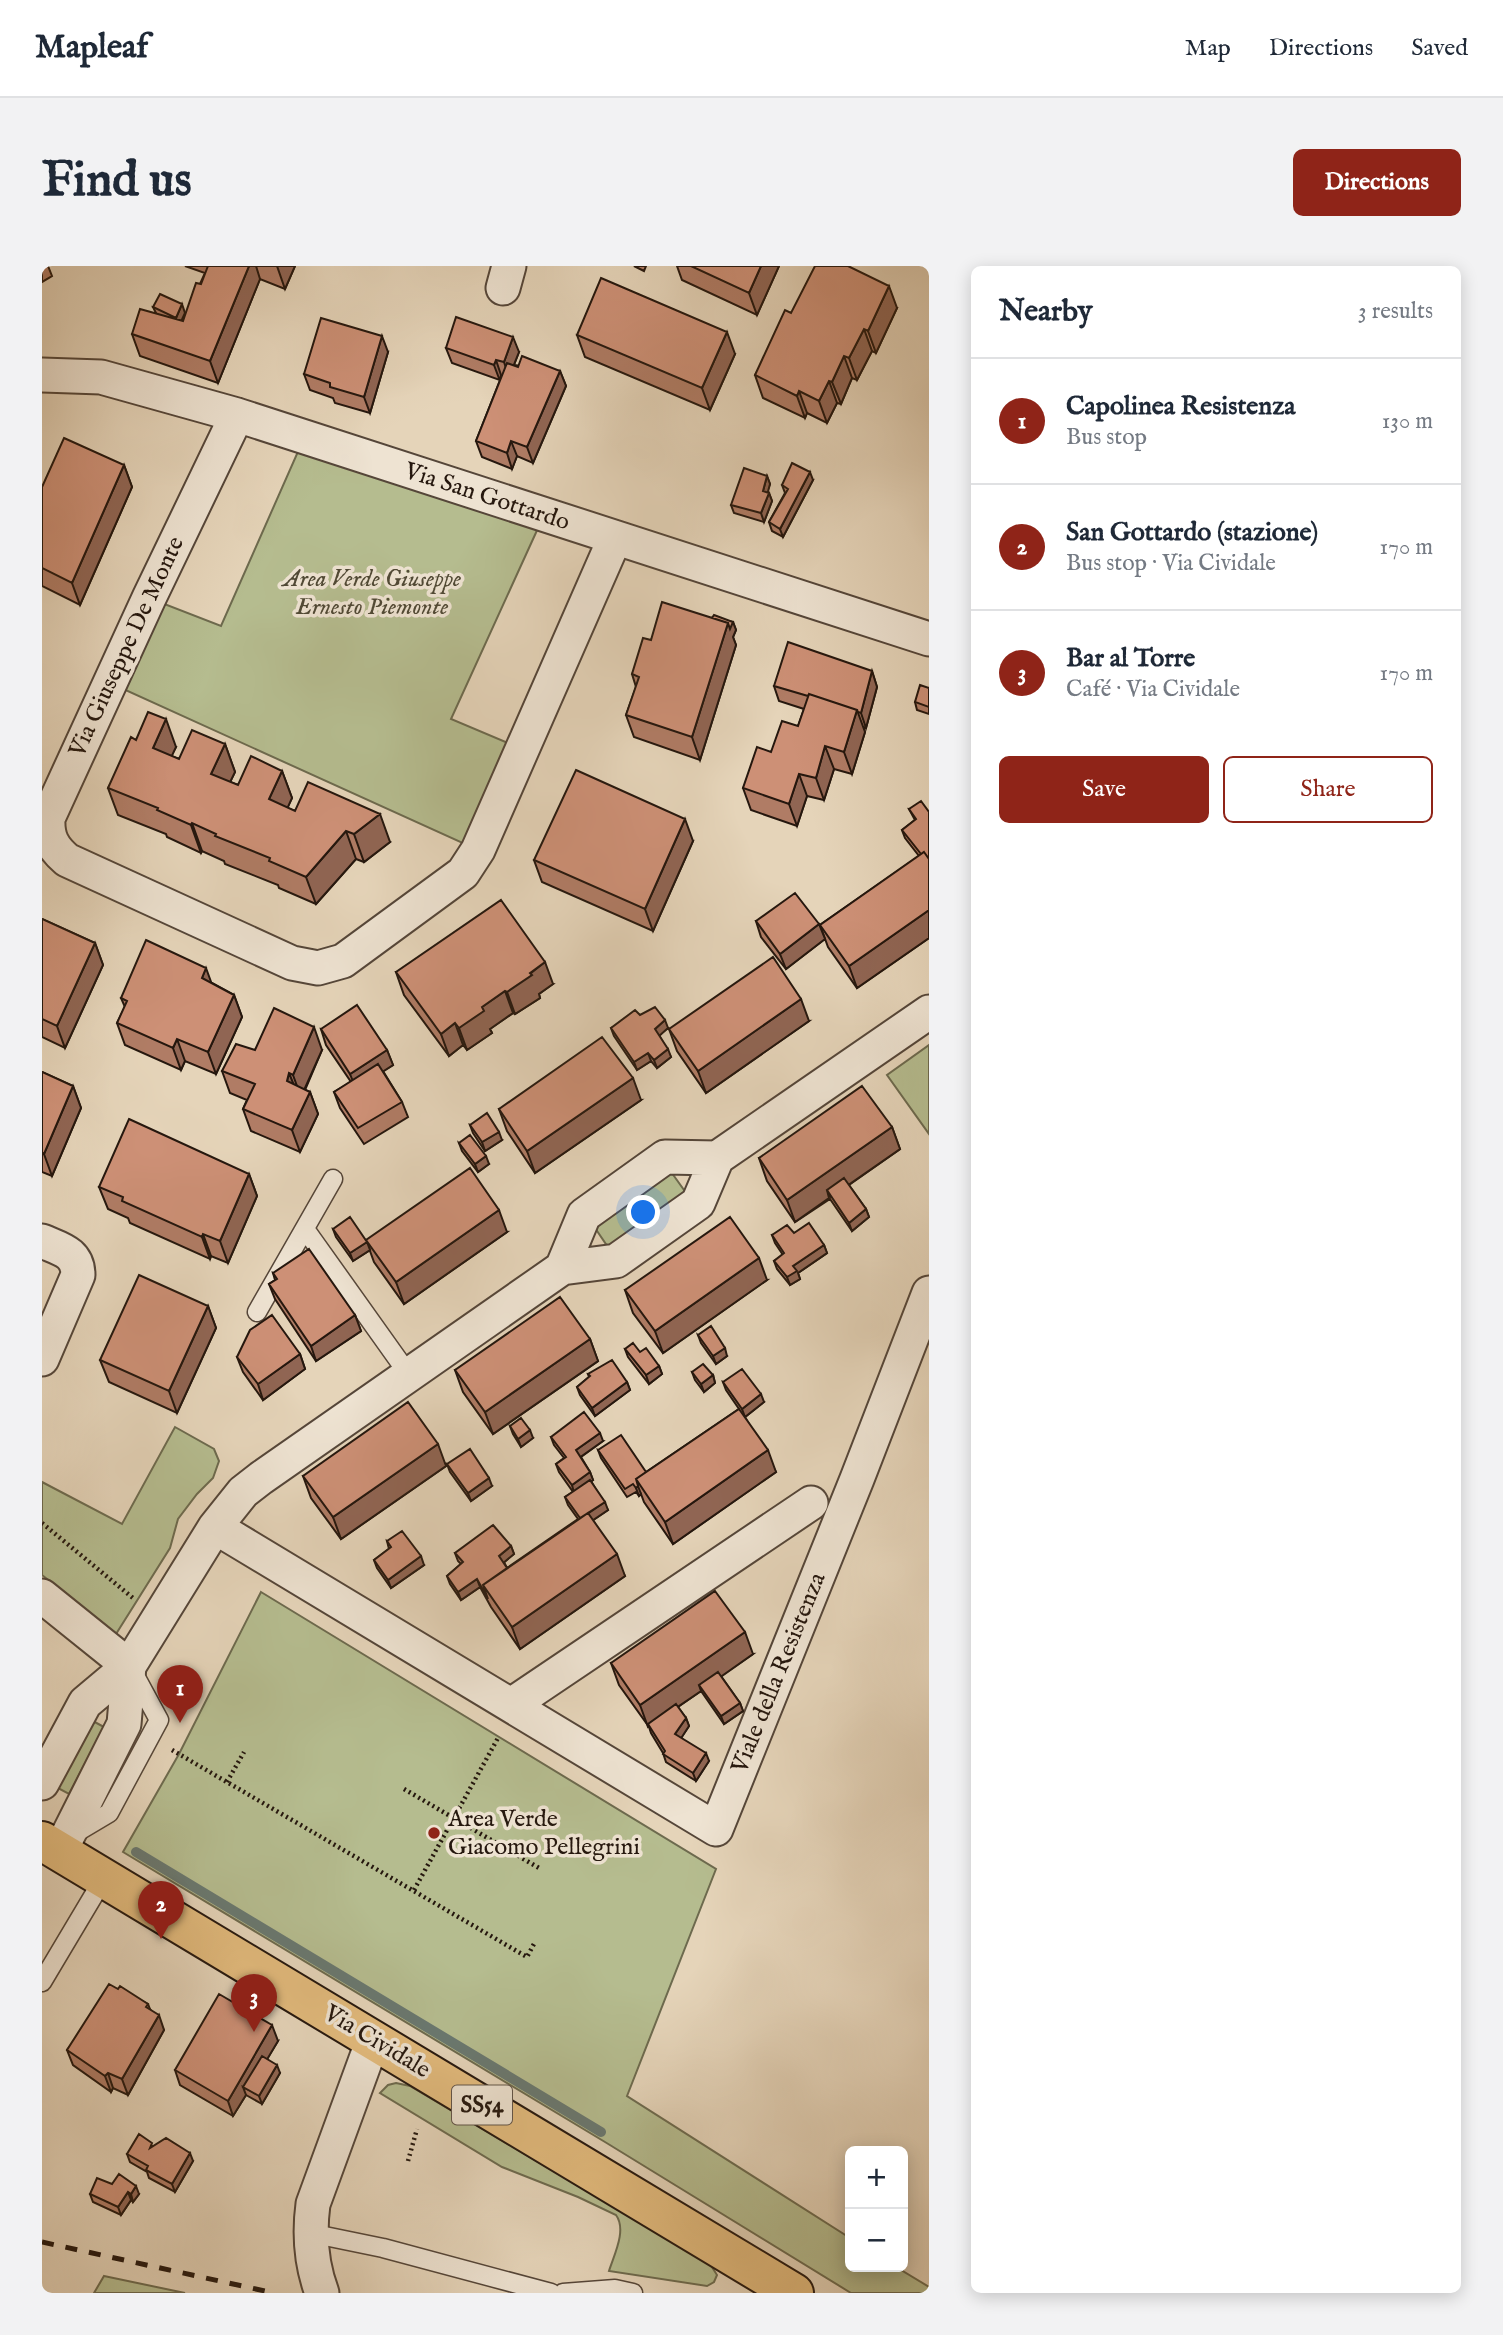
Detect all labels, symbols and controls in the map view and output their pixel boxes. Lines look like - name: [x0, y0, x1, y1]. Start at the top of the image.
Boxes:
- text: Mapleaf: [35, 27, 148, 69]
- text: Map: [1185, 33, 1231, 64]
- text: Directions: [1269, 33, 1373, 64]
- text: Saved: [1411, 33, 1468, 64]
- button: Directions: [1293, 149, 1461, 216]
- text: Find us: [42, 151, 192, 213]
- text: Nearby: [999, 293, 1092, 331]
- text: 3 results: [1358, 297, 1433, 326]
- text: Capolinea Resistenza: [1066, 390, 1295, 423]
- text: 1: [1018, 407, 1026, 436]
- text: 130 m: [1382, 407, 1433, 436]
- text: Bus stop: [1066, 423, 1147, 452]
- street label: Via San Gottardo: [400, 455, 574, 538]
- text: San Gottardo (stazione): [1066, 516, 1318, 549]
- street label: Via Giuseppe De Monte: [62, 532, 192, 763]
- text: 2: [1017, 533, 1027, 562]
- text: 170 m: [1380, 533, 1433, 562]
- text: Bus stop · Via Cividale: [1066, 549, 1276, 578]
- park label: Area Verde Giuseppe Ernesto Piemonte: [280, 564, 461, 623]
- text: Bar al Torre: [1066, 642, 1195, 675]
- text: 3: [1018, 659, 1026, 688]
- text: 170 m: [1380, 659, 1433, 688]
- text: Café · Via Cividale: [1066, 675, 1240, 704]
- button: Save: [999, 756, 1209, 823]
- button: Share: [1223, 756, 1433, 823]
- your location: [626, 1195, 660, 1229]
- street label: Viale della Resistenza: [724, 1568, 834, 1779]
- pin: 1: [157, 1665, 203, 1723]
- place label: Area Verde Giacomo Pellegrini: [447, 1804, 640, 1863]
- marker: Area Verde Giacomo Pellegrini: [426, 1825, 442, 1841]
- pin: 2: [138, 1881, 184, 1939]
- pin: 3: [231, 1974, 277, 2032]
- street label: Via Cividale: [317, 1998, 436, 2086]
- road number: SS54: [452, 2086, 512, 2124]
- map controls: [845, 2146, 908, 2272]
- button: +: [845, 2146, 908, 2209]
- button: −: [845, 2209, 908, 2272]

